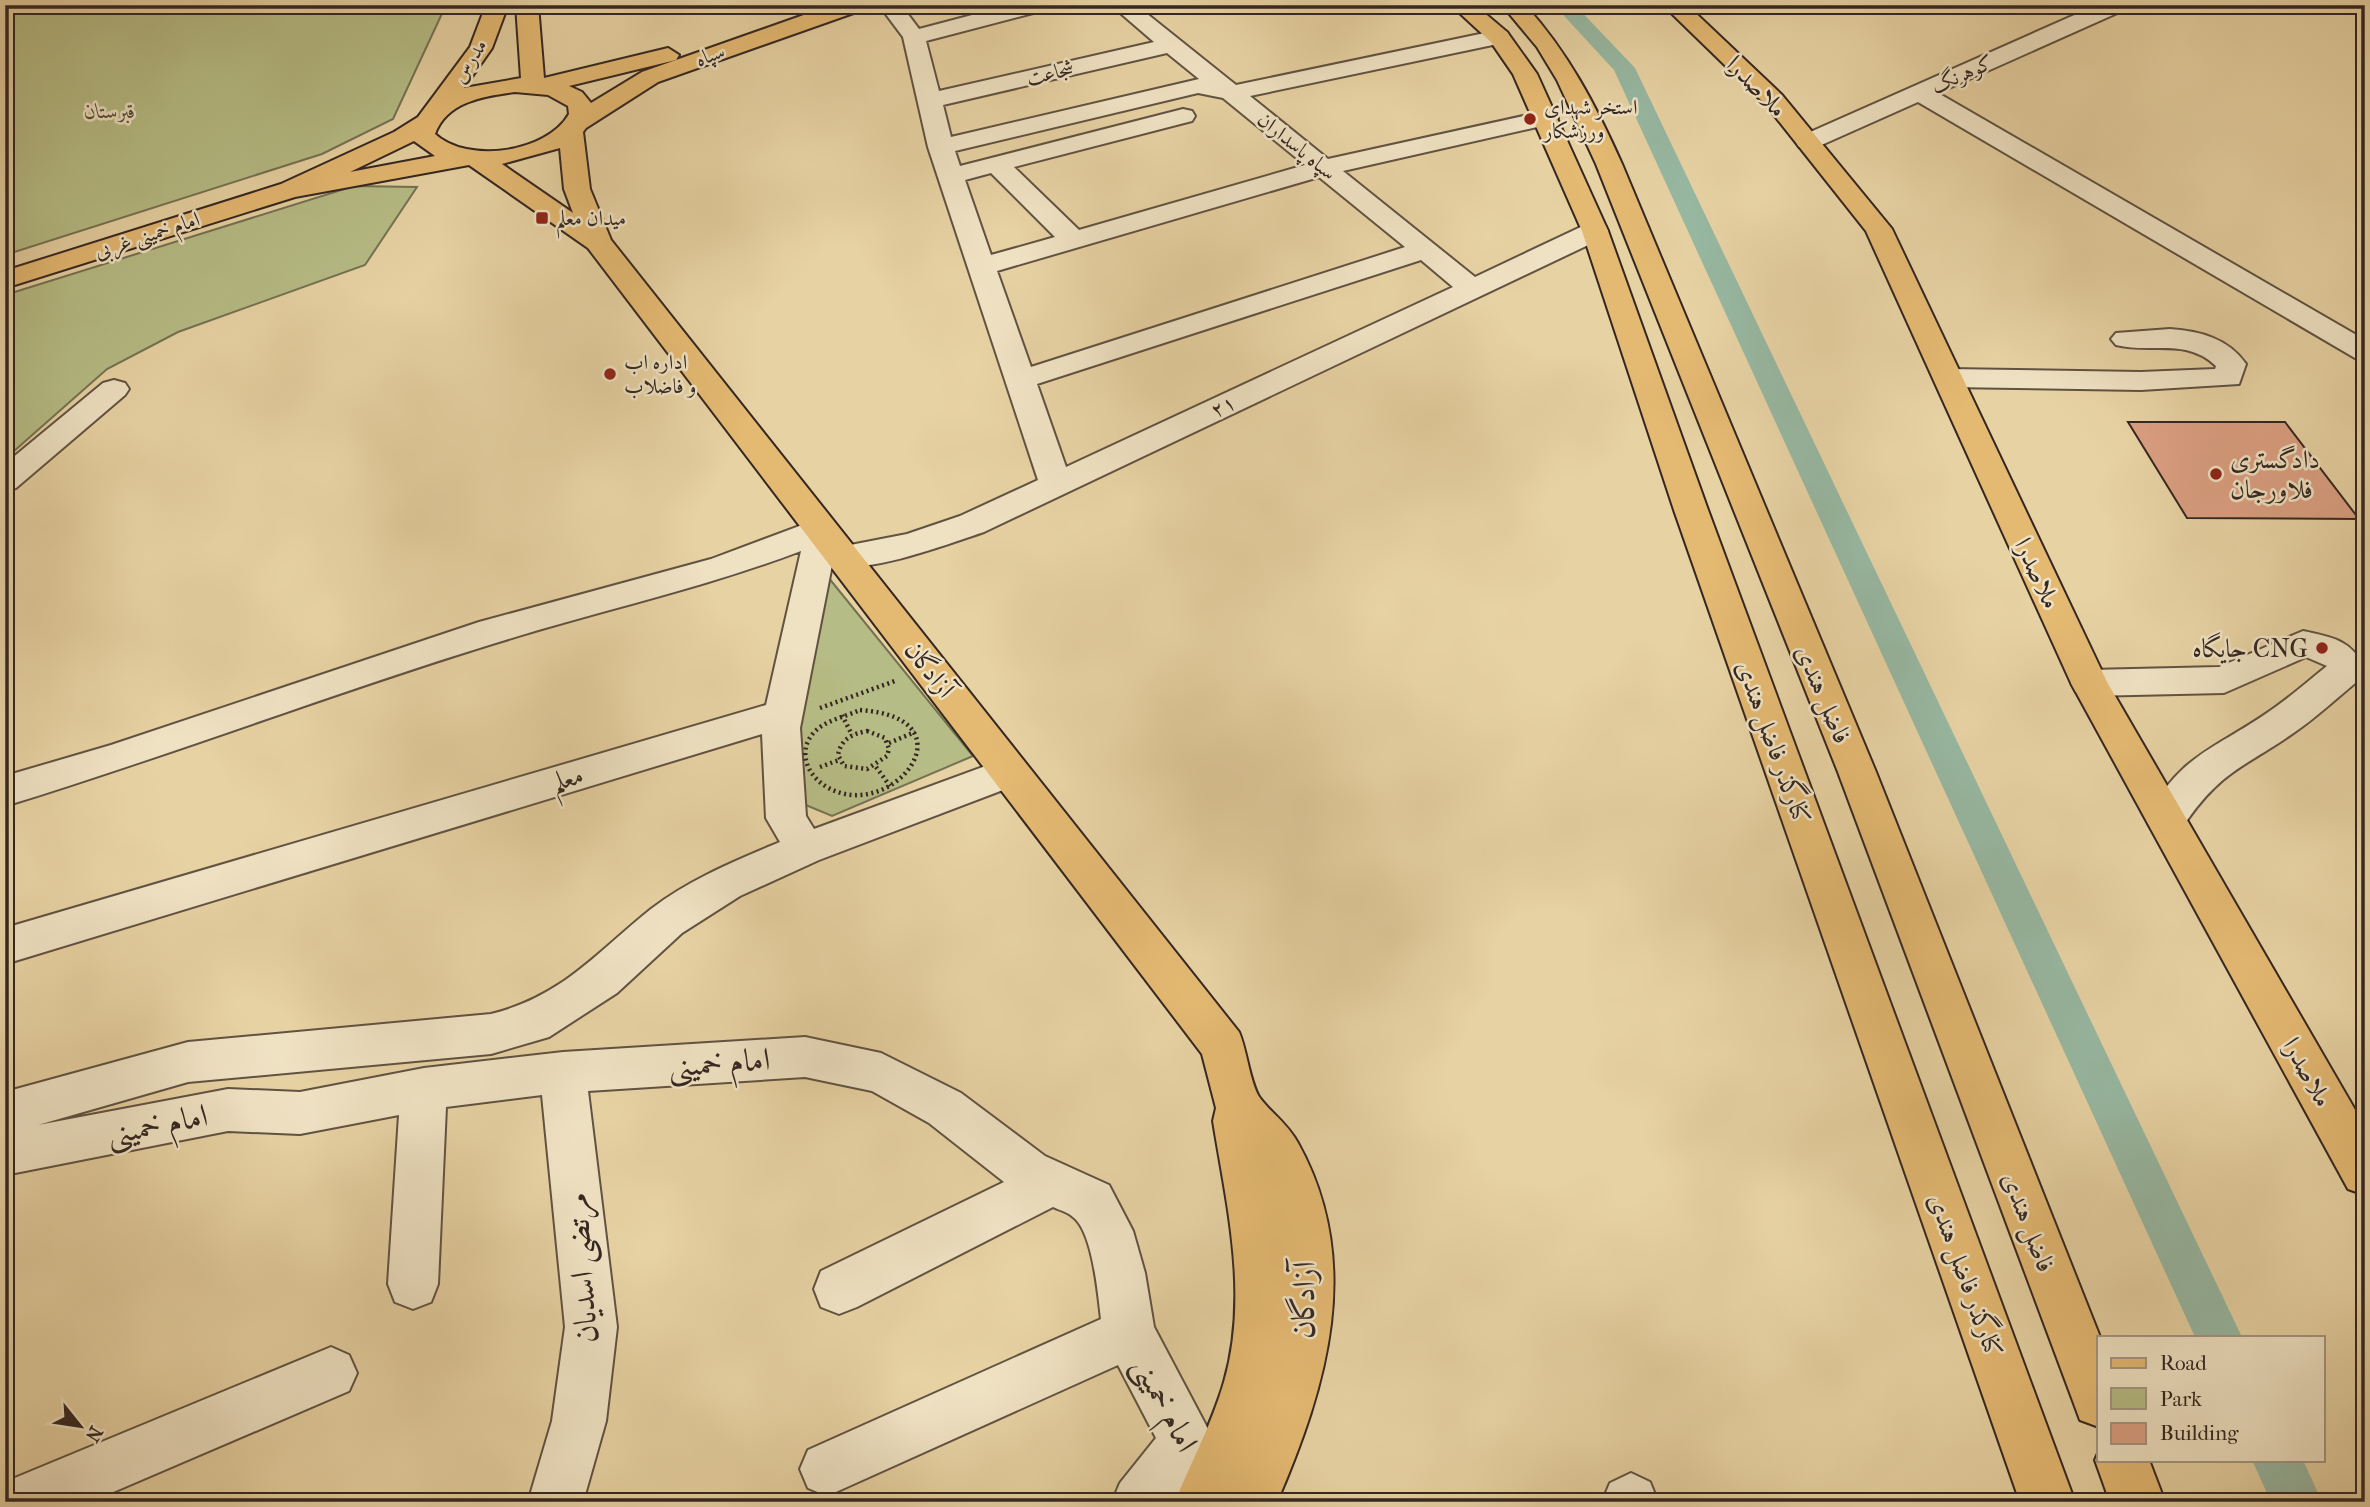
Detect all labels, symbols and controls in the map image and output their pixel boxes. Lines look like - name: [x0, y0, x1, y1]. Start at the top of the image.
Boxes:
- street label: مدرس: [446, 35, 492, 87]
- street label: سپاه: [692, 39, 729, 73]
- street label: ملاصدرا: [1720, 49, 1794, 124]
- street label: کوهرنگ: [1927, 49, 1997, 99]
- street label: شجاعت: [1024, 56, 1076, 90]
- place label: استخر شهدای ورزشکار: [1542, 95, 1638, 143]
- park label: قبرستان: [84, 99, 136, 124]
- street label: سپاه پاسداران: [1251, 107, 1341, 187]
- marker: استخر شهدای ورزشکار: [1522, 111, 1538, 127]
- place label: میدان معلم: [556, 206, 626, 239]
- street label: امام خمینی غربی: [91, 207, 204, 269]
- marker: میدان معلم: [534, 210, 550, 226]
- place label: اداره اب و فاضلاب: [624, 350, 697, 399]
- marker: اداره اب و فاضلاب: [602, 366, 618, 382]
- street label: ۲۱: [1207, 390, 1239, 422]
- place label: دادگستری فلاورجان: [2230, 444, 2320, 505]
- marker: دادگستری فلاورجان: [2208, 466, 2224, 482]
- street label: ملاصدرا: [2008, 533, 2067, 614]
- place label: جایگاه CNG: [2192, 632, 2308, 664]
- street label: آزادگان: [898, 635, 963, 706]
- street label: فاضل هندی: [1787, 640, 1858, 749]
- marker: جایگاه CNG: [2314, 640, 2330, 656]
- street label: کنارگذر فاضل هندی: [1728, 655, 1820, 829]
- street label: معلم: [547, 759, 590, 808]
- street label: ملاصدرا: [2276, 1032, 2339, 1112]
- street label: امام خمینی: [667, 1040, 772, 1094]
- street label: امام خمینی: [103, 1097, 213, 1161]
- street label: فاضل هندی: [1994, 1168, 2062, 1277]
- street label: کنارگذر فاضل هندی: [1920, 1188, 2012, 1362]
- street label: مرتضی اسدیان: [558, 1191, 609, 1344]
- street label: آزادگان: [1283, 1258, 1323, 1339]
- legend: [2097, 1336, 2324, 1462]
- street label: امام خمینی: [1117, 1350, 1206, 1462]
- text: Road: [2160, 1351, 2207, 1375]
- text: Park: [2160, 1387, 2202, 1411]
- north arrow: [46, 1392, 116, 1462]
- text: Building: [2160, 1421, 2239, 1445]
- text: N: [80, 1422, 107, 1446]

